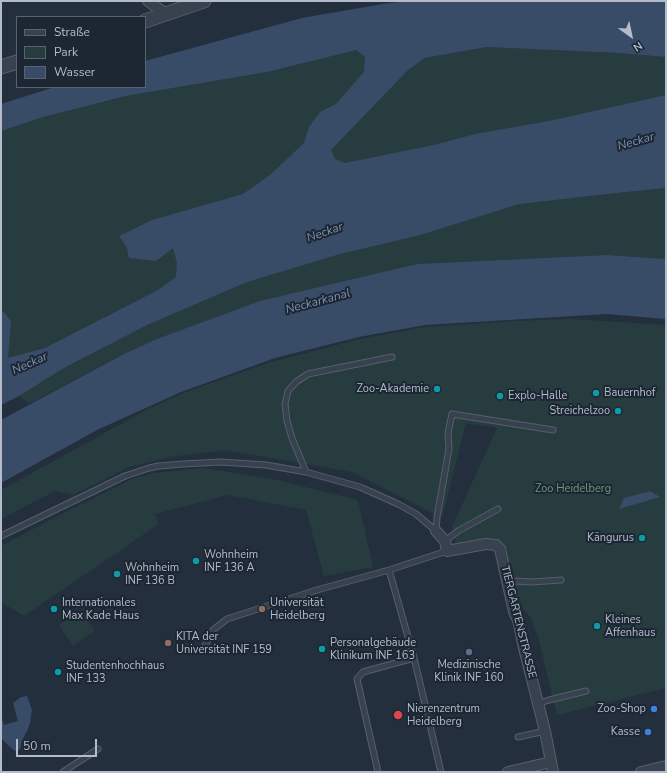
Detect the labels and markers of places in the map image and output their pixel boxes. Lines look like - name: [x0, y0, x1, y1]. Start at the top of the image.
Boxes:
- place label: Zoo-Akademie: [356, 382, 429, 396]
- marker: Zoo-Akademie: [432, 384, 442, 394]
- place label: Bauernhof: [604, 386, 655, 400]
- marker: Bauernhof: [591, 388, 601, 398]
- place label: Explo-Halle: [508, 389, 567, 403]
- marker: Explo-Halle: [495, 391, 505, 401]
- place label: Streichelzoo: [549, 404, 610, 418]
- marker: Streichelzoo: [613, 406, 623, 416]
- place label: Kängurus: [587, 531, 634, 545]
- marker: Kängurus: [637, 533, 647, 543]
- place label: Wohnheim INF 136 A: [204, 548, 258, 574]
- marker: Wohnheim INF 136 A: [191, 556, 201, 566]
- place label: Wohnheim INF 136 B: [125, 561, 179, 587]
- marker: Wohnheim INF 136 B: [112, 569, 122, 579]
- place label: Internationales Max Kade Haus: [62, 596, 139, 622]
- place label: Universität Heidelberg: [270, 596, 325, 622]
- marker: Internationales Max Kade Haus: [49, 604, 59, 614]
- marker: Universität Heidelberg: [257, 604, 267, 614]
- place label: Kleines Affenhaus: [605, 613, 656, 639]
- marker: Kleines Affenhaus: [592, 621, 602, 631]
- place label: KITA der Universität INF 159: [176, 630, 272, 656]
- place label: Personalgebäude Klinikum INF 163: [330, 636, 416, 662]
- marker: KITA der Universität INF 159: [163, 638, 173, 648]
- marker: Personalgebäude Klinikum INF 163: [317, 644, 327, 654]
- marker: Medizinische Klinik INF 160: [464, 647, 474, 657]
- place label: Medizinische Klinik INF 160: [434, 658, 504, 684]
- place label: Studentenhochhaus INF 133: [66, 659, 164, 685]
- marker: Studentenhochhaus INF 133: [53, 667, 63, 677]
- place label: Nierenzentrum Heidelberg: [407, 702, 480, 728]
- place label: Zoo-Shop: [597, 702, 646, 716]
- marker: Zoo-Shop: [649, 704, 659, 714]
- marker: Nierenzentrum Heidelberg: [392, 709, 404, 721]
- place label: Kasse: [611, 725, 640, 739]
- marker: Kasse: [643, 727, 653, 737]

